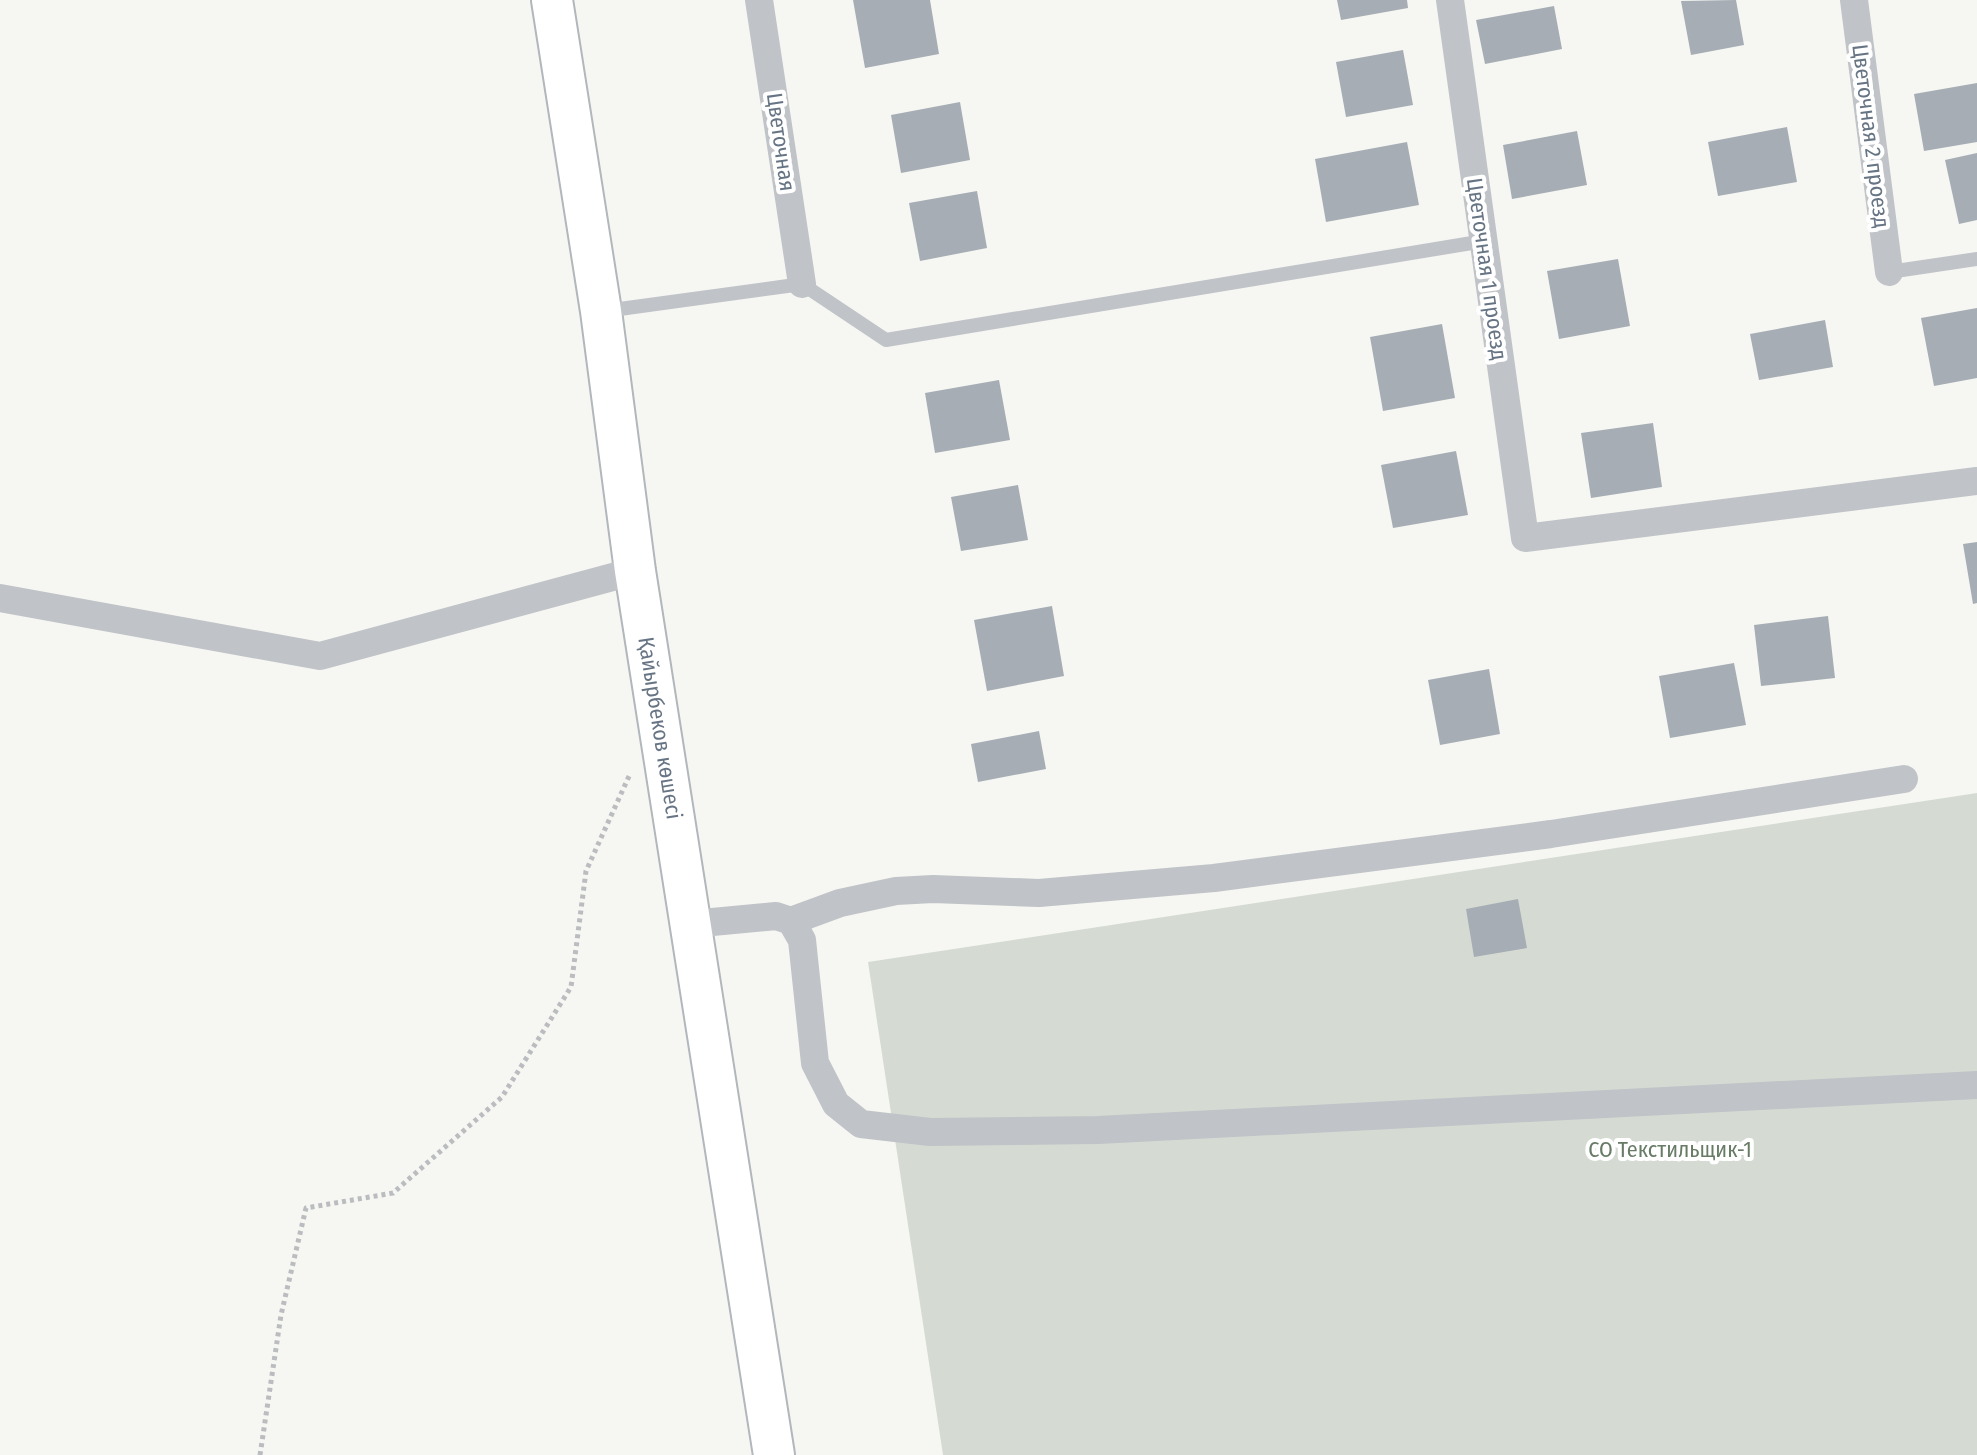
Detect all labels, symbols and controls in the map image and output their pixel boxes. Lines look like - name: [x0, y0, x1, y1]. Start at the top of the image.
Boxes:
- street label: Цветочная 2 проезд: [1846, 43, 1896, 229]
- street label: Цветочная: [761, 91, 801, 193]
- street label: Цветочная 1 проезд: [1461, 176, 1513, 362]
- street label: Қайырбеков көшесі: [632, 635, 688, 821]
- park label: СО Текстильщик-1: [1588, 1136, 1752, 1163]

